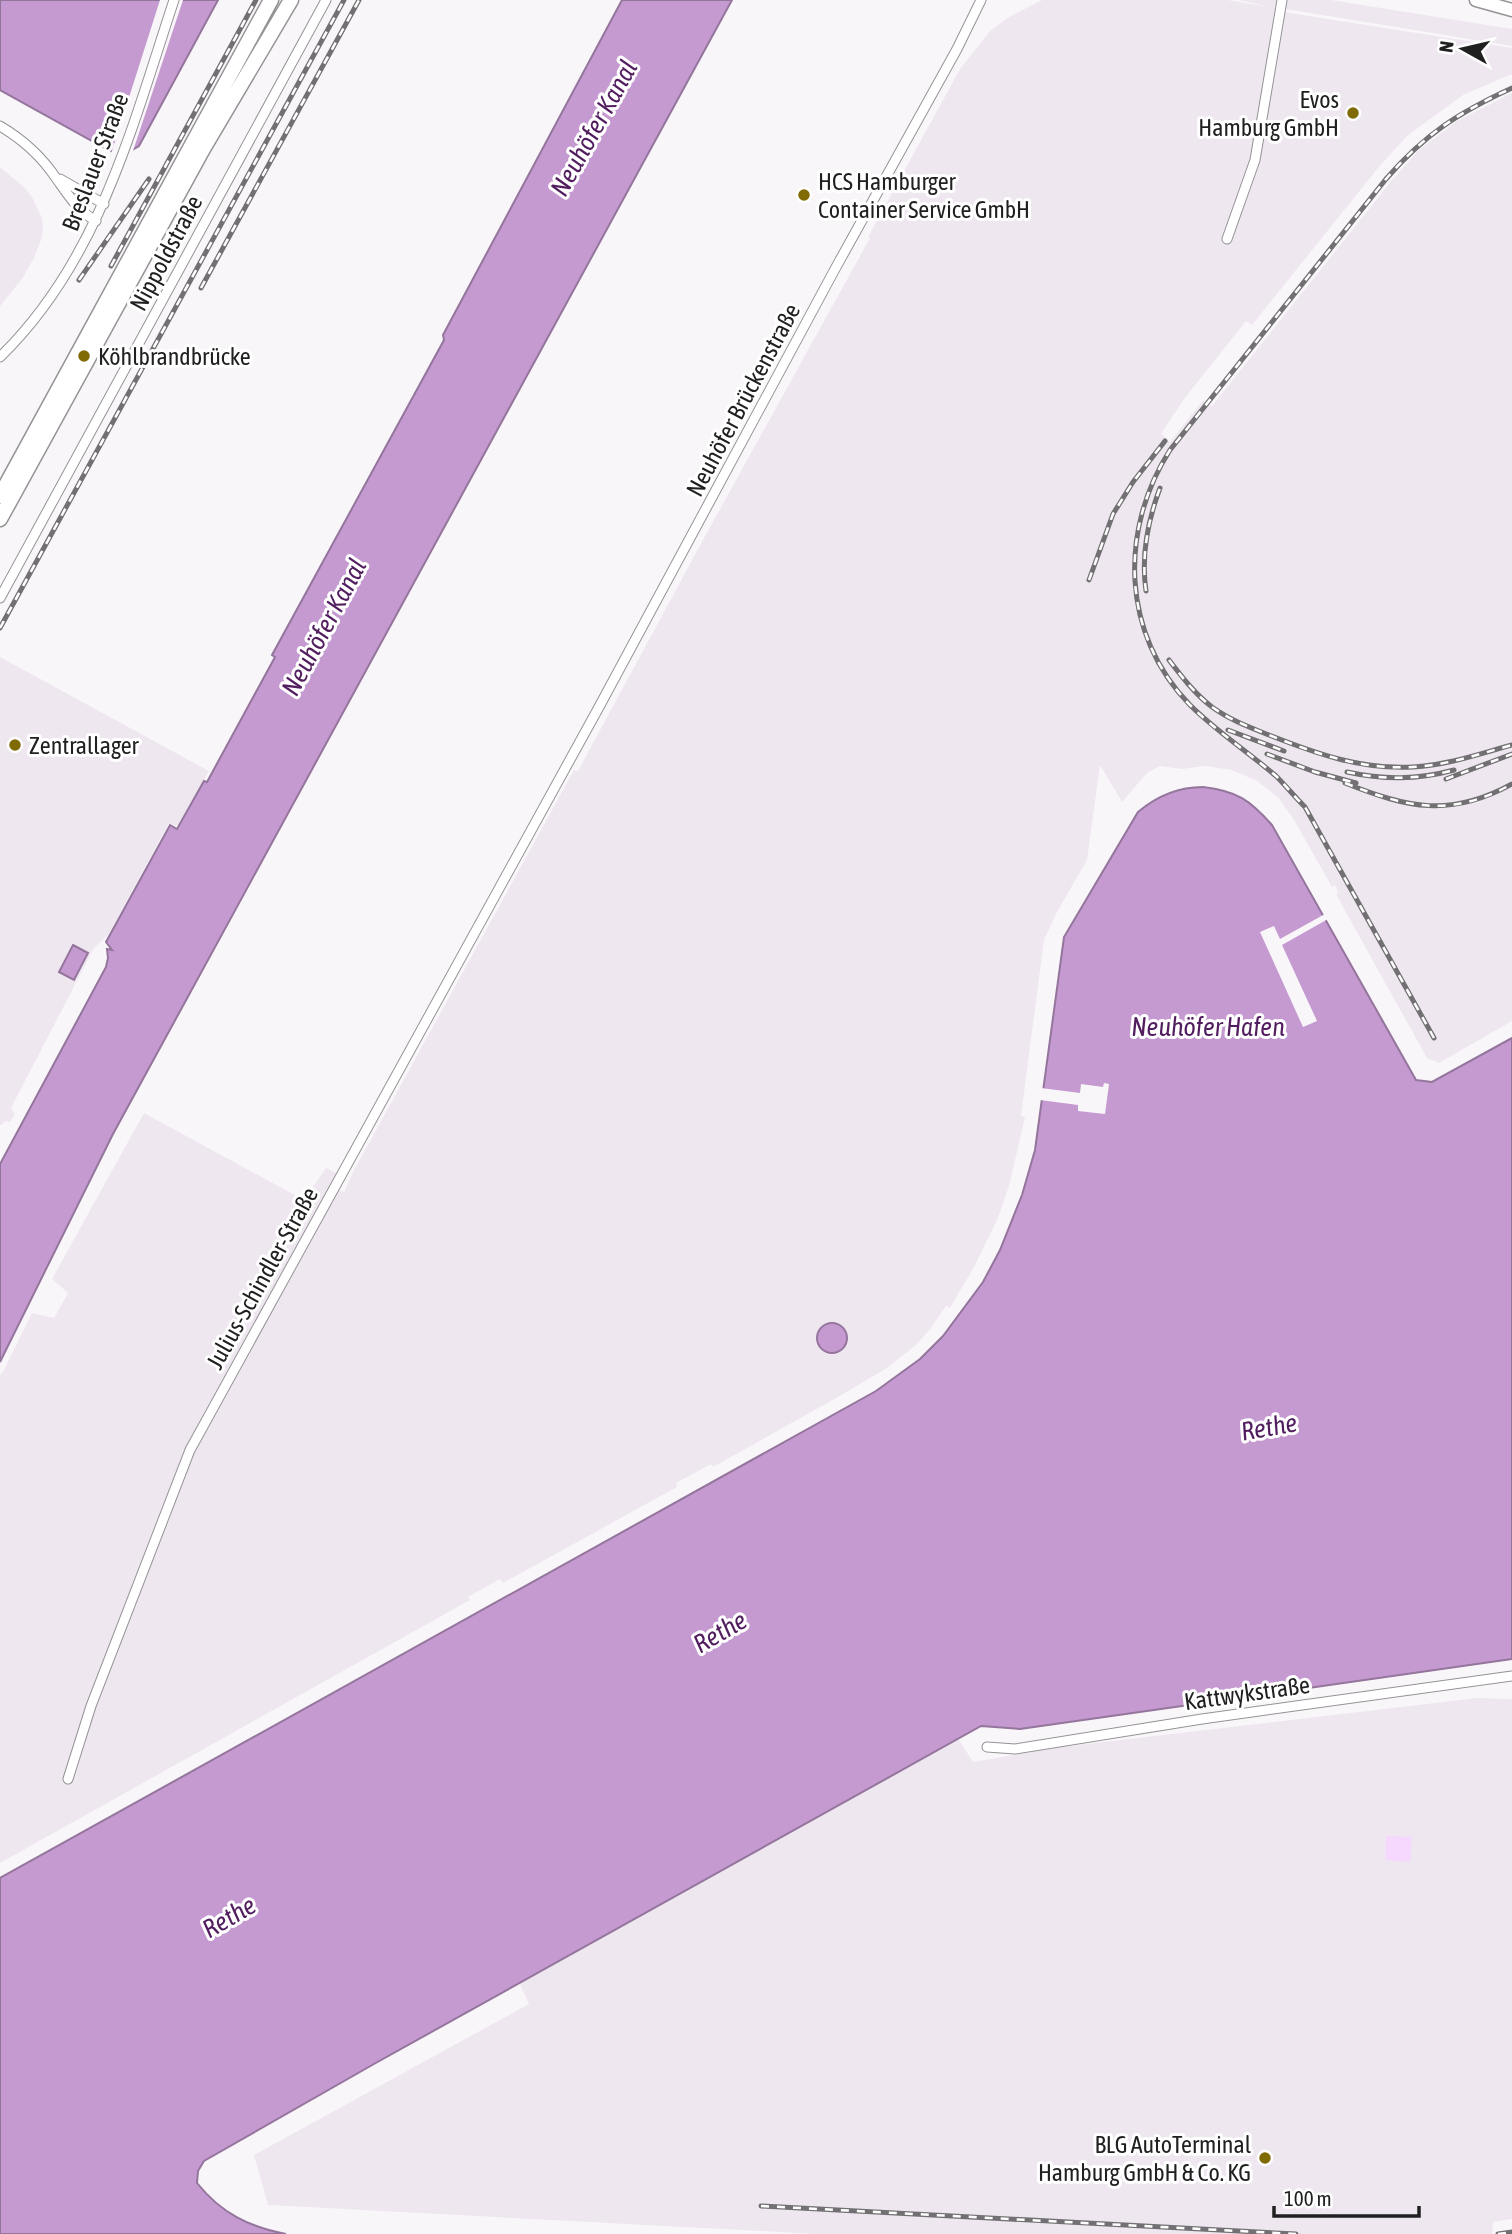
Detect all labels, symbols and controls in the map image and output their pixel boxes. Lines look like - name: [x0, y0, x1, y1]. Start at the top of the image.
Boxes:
- north arrow: [1428, 14, 1498, 84]
- text: N: [1434, 40, 1458, 54]
- water label: Neuhöfer Kanal: [544, 55, 644, 201]
- place label: Evos Hamburg GmbH: [1198, 86, 1339, 141]
- street label: Breslauer Straße: [56, 89, 134, 235]
- marker: Evos Hamburg GmbH: [1345, 105, 1361, 121]
- place label: HCS Hamburger Container Service GmbH: [818, 168, 1030, 223]
- marker: HCS Hamburger Container Service GmbH: [796, 187, 812, 203]
- street label: Nippoldstraße: [124, 191, 208, 315]
- street label: Neuhöfer Brückenstraße: [681, 299, 805, 501]
- place label: Köhlbrandbrücke: [98, 343, 251, 370]
- marker: Köhlbrandbrücke: [76, 348, 92, 364]
- water label: Neuhöfer Kanal: [275, 553, 373, 701]
- place label: Zentrallager: [29, 732, 140, 759]
- marker: Zentrallager: [7, 737, 23, 753]
- water label: Neuhöfer Hafen: [1131, 1012, 1285, 1042]
- street label: Julius-Schindler-Straße: [201, 1183, 323, 1373]
- water label: Rethe: [1238, 1407, 1300, 1447]
- water label: Rethe: [688, 1605, 752, 1659]
- street label: Kattwykstraße: [1183, 1671, 1311, 1715]
- water label: Rethe: [197, 1890, 261, 1944]
- place label: BLG AutoTerminal Hamburg GmbH & Co. KG: [1038, 2131, 1252, 2186]
- marker: BLG AutoTerminal Hamburg GmbH & Co. KG: [1257, 2150, 1273, 2166]
- scale bar: [1274, 2174, 1419, 2218]
- text: 100 m: [1284, 2186, 1332, 2210]

